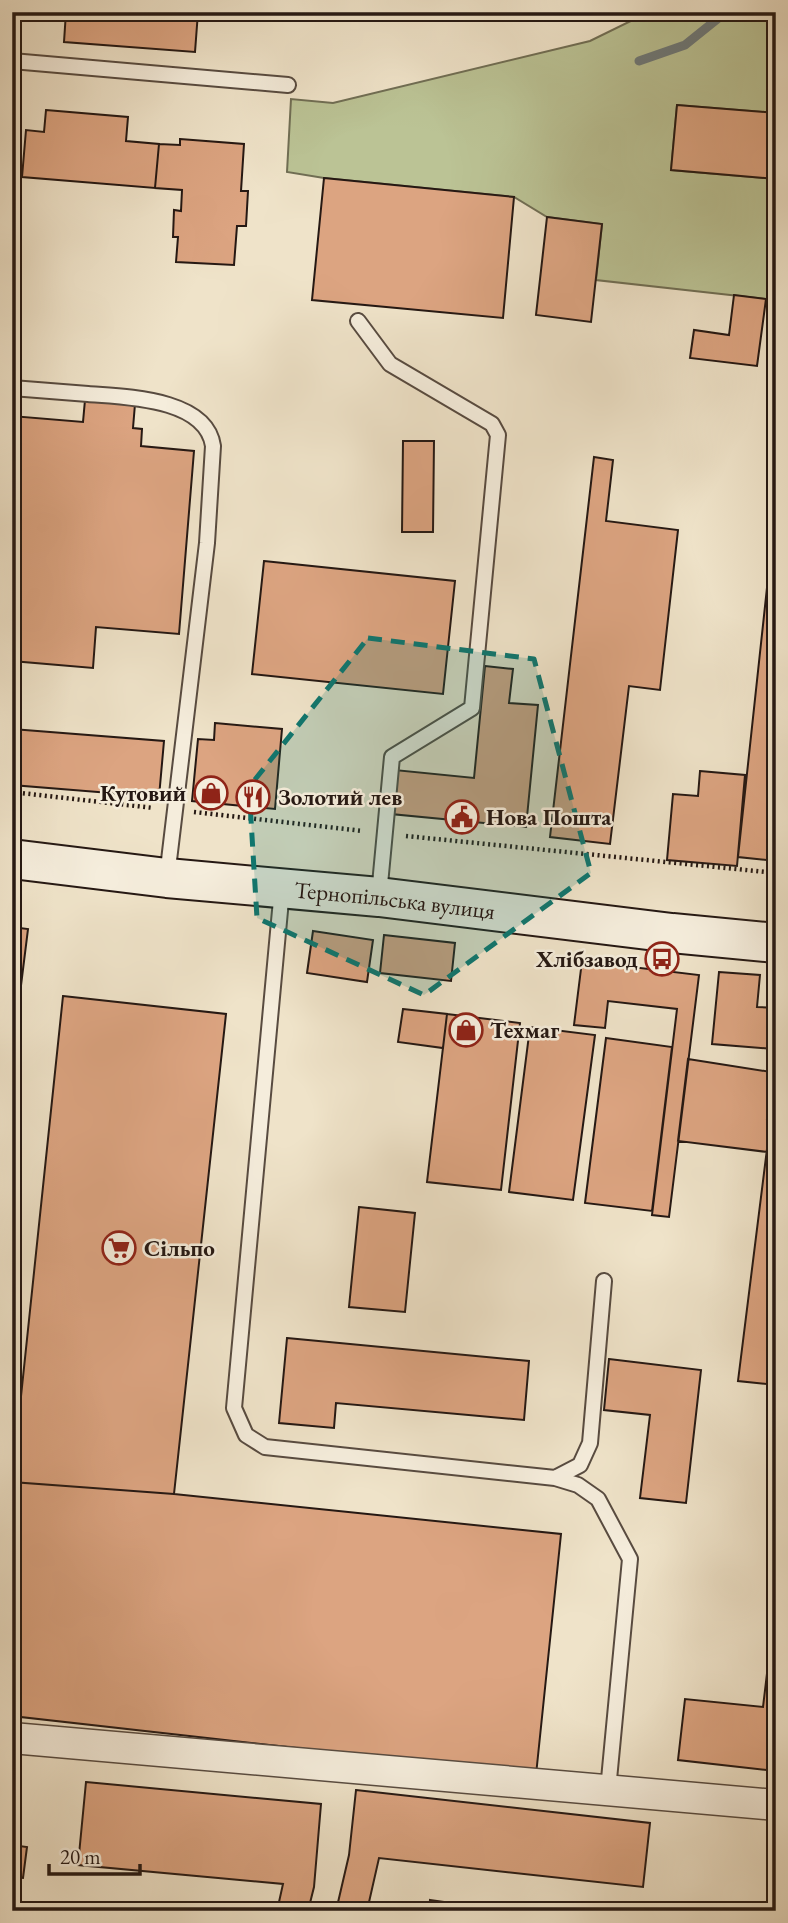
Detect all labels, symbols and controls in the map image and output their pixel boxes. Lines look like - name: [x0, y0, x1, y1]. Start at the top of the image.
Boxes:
- shop icon: Кутовий: [192, 774, 230, 812]
- place label: Кутовий: [100, 778, 186, 808]
- restaurant icon: Золотий лев: [234, 778, 272, 816]
- place label: Золотий лев: [278, 782, 402, 812]
- public building icon: Нова Пошта: [443, 798, 481, 836]
- place label: Нова Пошта: [486, 802, 612, 832]
- street label: Тернопільська вулиця: [293, 874, 497, 926]
- bus stop icon: Хлібзавод: [643, 940, 681, 978]
- place label: Хлібзавод: [535, 944, 638, 974]
- shop icon: Техмаг: [447, 1011, 485, 1049]
- place label: Техмаг: [490, 1015, 559, 1045]
- supermarket icon: Сільпо: [100, 1229, 138, 1267]
- place label: Сільпо: [144, 1233, 215, 1263]
- scale bar: [49, 1832, 140, 1876]
- text: 20 m: [60, 1843, 101, 1870]

